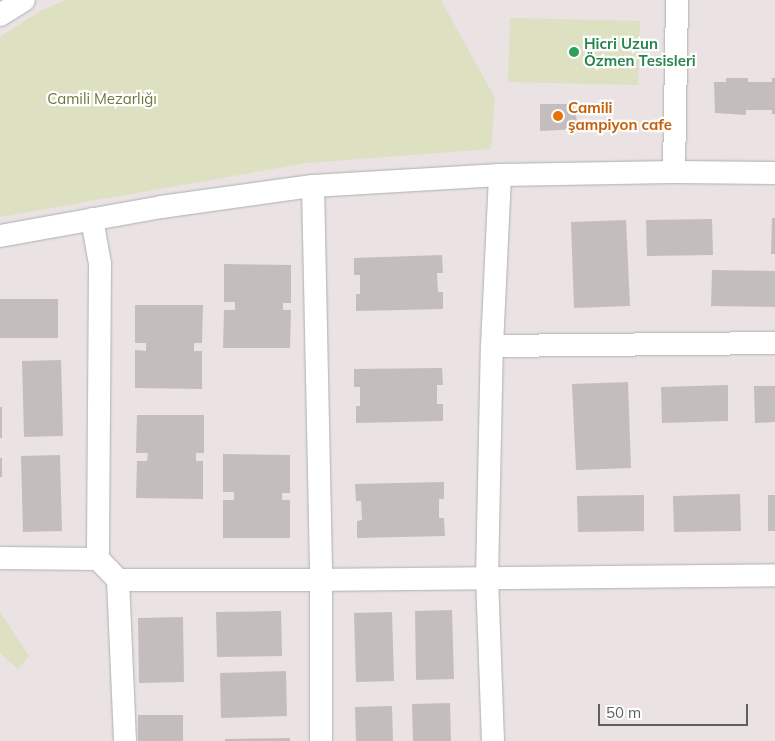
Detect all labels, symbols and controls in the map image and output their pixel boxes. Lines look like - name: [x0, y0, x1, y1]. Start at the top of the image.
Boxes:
- place label: Hicri Uzun Özmen Tesisleri: [584, 34, 696, 69]
- marker: Hicri Uzun Özmen Tesisleri: [568, 46, 580, 58]
- park label: Camili Mezarlığı: [47, 90, 157, 108]
- place label: Camili şampiyon cafe: [568, 98, 672, 133]
- marker: Camili şampiyon cafe: [552, 110, 564, 122]
- scale bar: [600, 694, 750, 726]
- text: 50 m: [606, 703, 641, 722]

